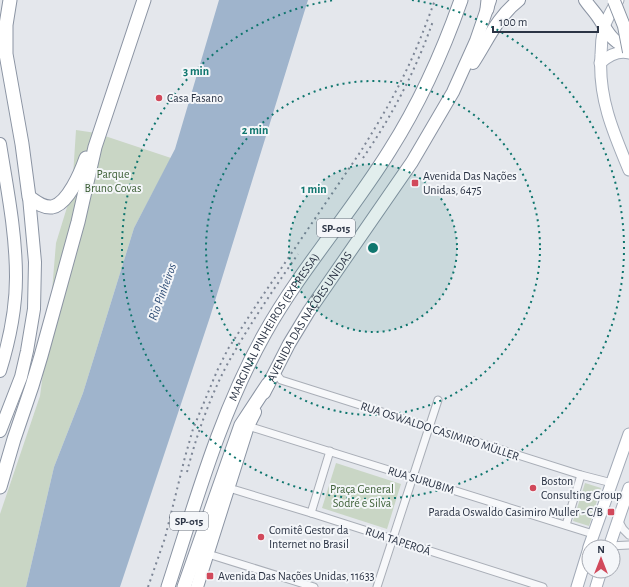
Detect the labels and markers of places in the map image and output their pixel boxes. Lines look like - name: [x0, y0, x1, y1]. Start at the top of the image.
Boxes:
- place label: Casa Fasano: [167, 92, 223, 104]
- marker: Casa Fasano: [154, 93, 164, 103]
- place label: Avenida Das Nações Unidas, 6475: [423, 170, 517, 196]
- marker: Avenida Das Nações Unidas, 6475: [410, 178, 420, 188]
- centre of rings: [366, 241, 380, 255]
- place label: Boston Consulting Group: [541, 475, 622, 501]
- marker: Boston Consulting Group: [528, 483, 538, 493]
- place label: Parada Oswaldo Casimiro Muller - C/B: [428, 506, 603, 518]
- marker: Parada Oswaldo Casimiro Muller - C/B: [606, 507, 616, 517]
- place label: Comitê Gestor da Internet no Brasil: [269, 524, 349, 550]
- marker: Comitê Gestor da Internet no Brasil: [256, 532, 266, 542]
- place label: Avenida Das Nações Unidas, 11633: [218, 570, 375, 582]
- marker: Avenida Das Nações Unidas, 11633: [205, 571, 215, 581]

